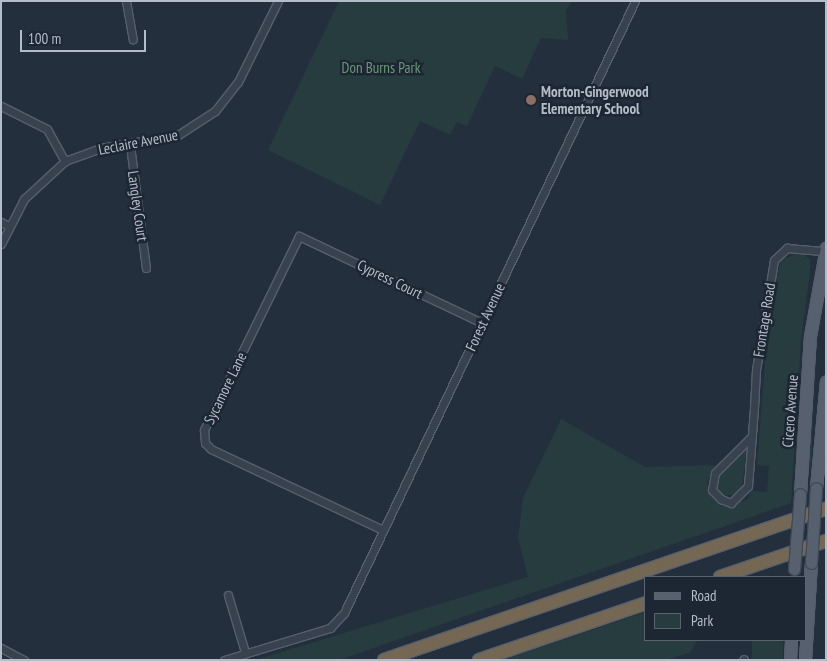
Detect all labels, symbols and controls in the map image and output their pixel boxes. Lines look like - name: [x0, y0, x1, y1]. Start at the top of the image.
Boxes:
- scale bar: [22, 20, 149, 52]
- text: 100 m: [28, 29, 61, 48]
- park label: Don Burns Park: [342, 59, 420, 77]
- place label: Morton-Gingerwood Elementary School: [541, 82, 649, 117]
- marker: Morton-Gingerwood Elementary School: [525, 94, 537, 106]
- street label: Leclaire Avenue: [96, 125, 180, 159]
- street label: Langley Court: [124, 169, 152, 243]
- street label: Cypress Court: [355, 256, 425, 302]
- street label: Forest Avenue: [461, 280, 509, 354]
- street label: Frontage Road: [749, 282, 779, 358]
- street label: Sycamore Lane: [200, 349, 250, 427]
- street label: Cicero Avenue: [778, 374, 802, 448]
- legend: [644, 576, 807, 641]
- text: Road: [691, 586, 717, 605]
- text: Park: [691, 611, 713, 630]

